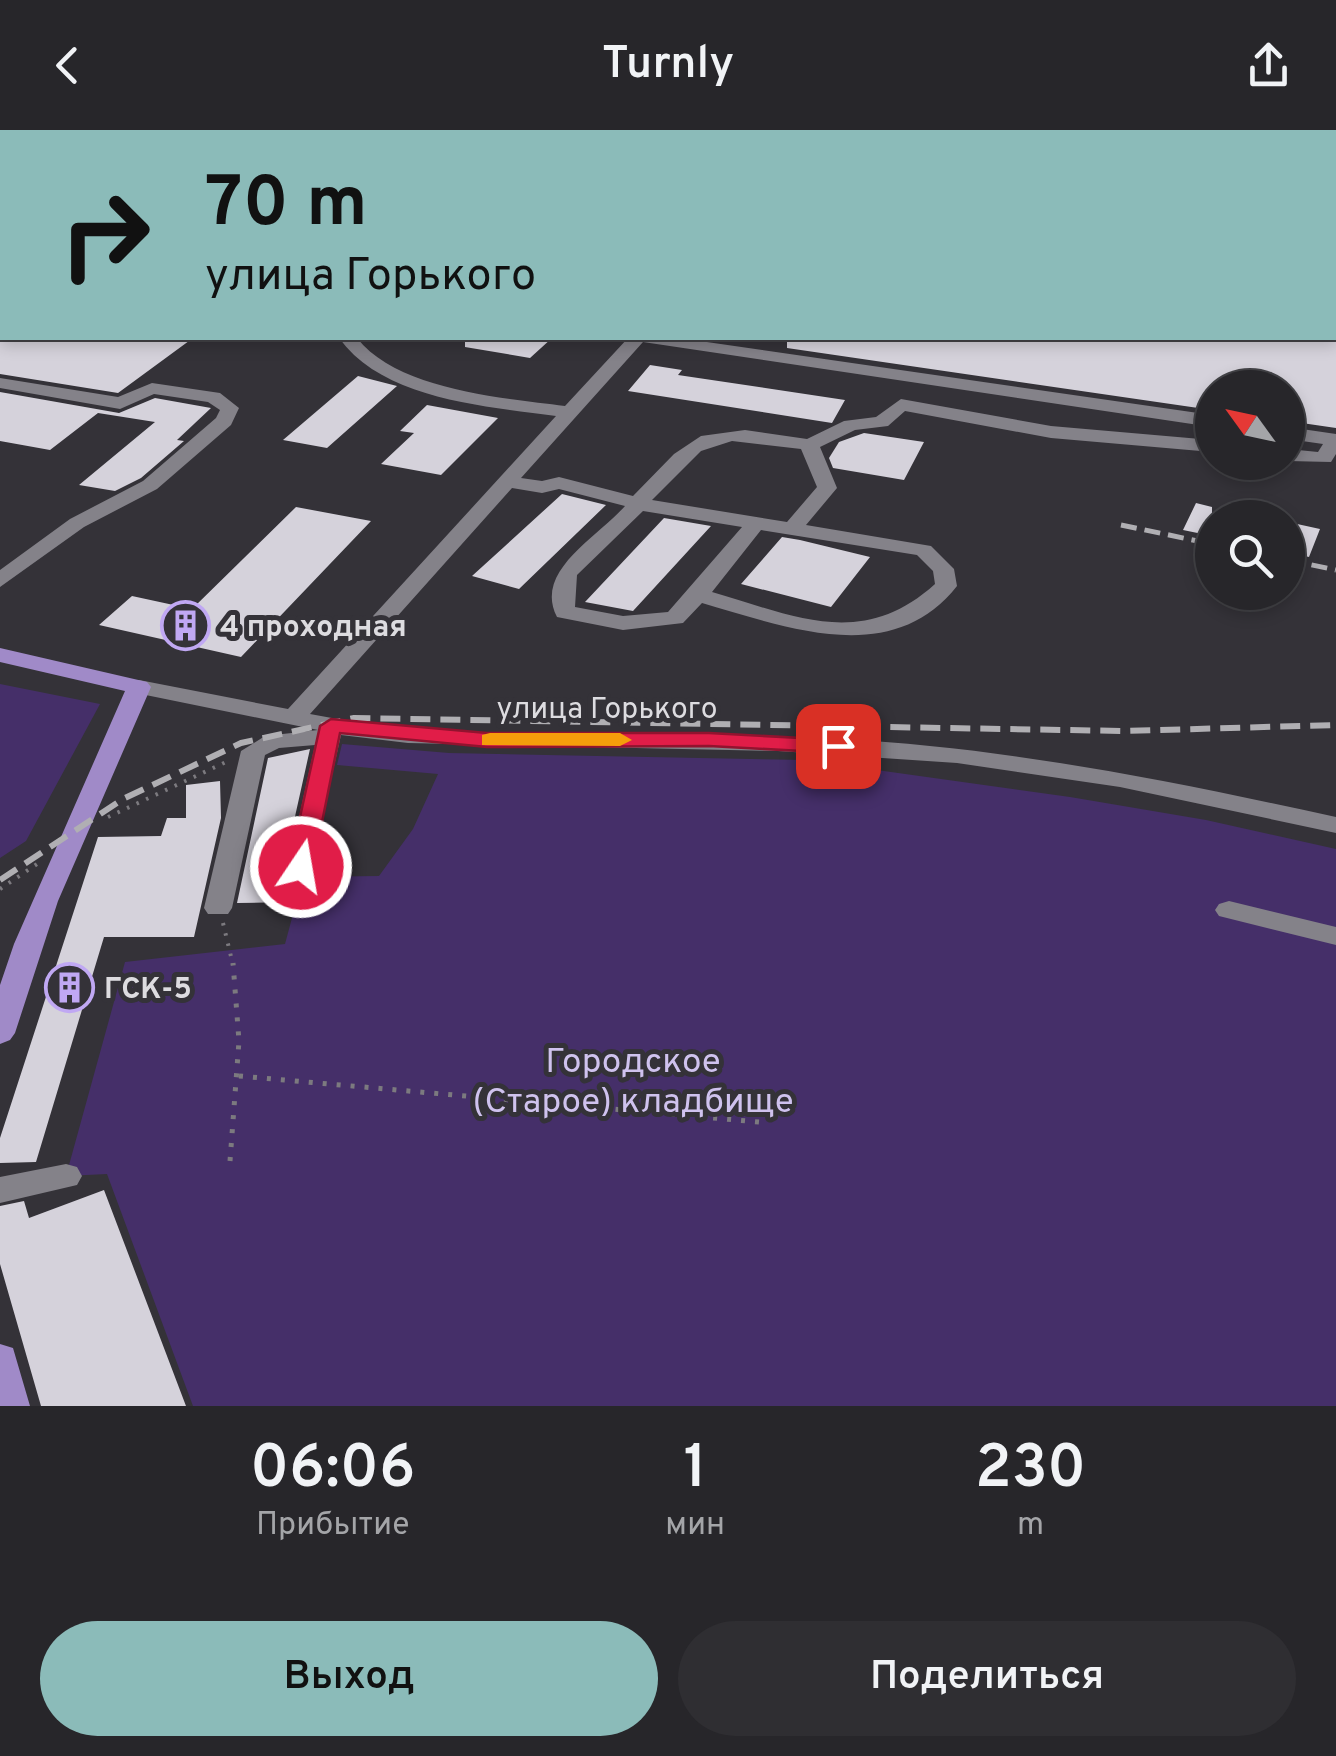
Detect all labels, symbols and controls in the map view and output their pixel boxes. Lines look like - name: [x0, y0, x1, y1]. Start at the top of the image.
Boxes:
- text: Turnly: [602, 37, 734, 94]
- icon: back: [40, 38, 95, 93]
- icon: share: [1241, 38, 1296, 93]
- text: 70 m: [205, 162, 368, 251]
- icon: right: [40, 170, 170, 300]
- text: улица Горького: [205, 249, 536, 306]
- north arrow: [1195, 370, 1305, 480]
- map controls: [1195, 370, 1305, 610]
- button: search: [1195, 500, 1305, 610]
- building icon: 4 проходная: [159, 600, 211, 652]
- place label: 4 проходная: [220, 610, 407, 647]
- street label: улица Горького: [497, 692, 717, 729]
- pin: [796, 704, 881, 789]
- icon: arrive: [811, 719, 866, 774]
- position arrow: [249, 815, 353, 919]
- building icon: ГСК-5: [43, 962, 95, 1014]
- place label: ГСК-5: [104, 972, 192, 1009]
- park label: Городское (Старое) кладбище: [473, 1041, 793, 1125]
- text: 06:06: [250, 1433, 415, 1509]
- text: 1: [683, 1433, 707, 1509]
- text: 230: [975, 1433, 1086, 1509]
- text: Прибытие: [256, 1506, 409, 1546]
- text: мин: [665, 1506, 725, 1546]
- text: m: [1017, 1506, 1044, 1546]
- button: Выход: [40, 1621, 658, 1736]
- button: Поделиться: [678, 1621, 1296, 1736]

